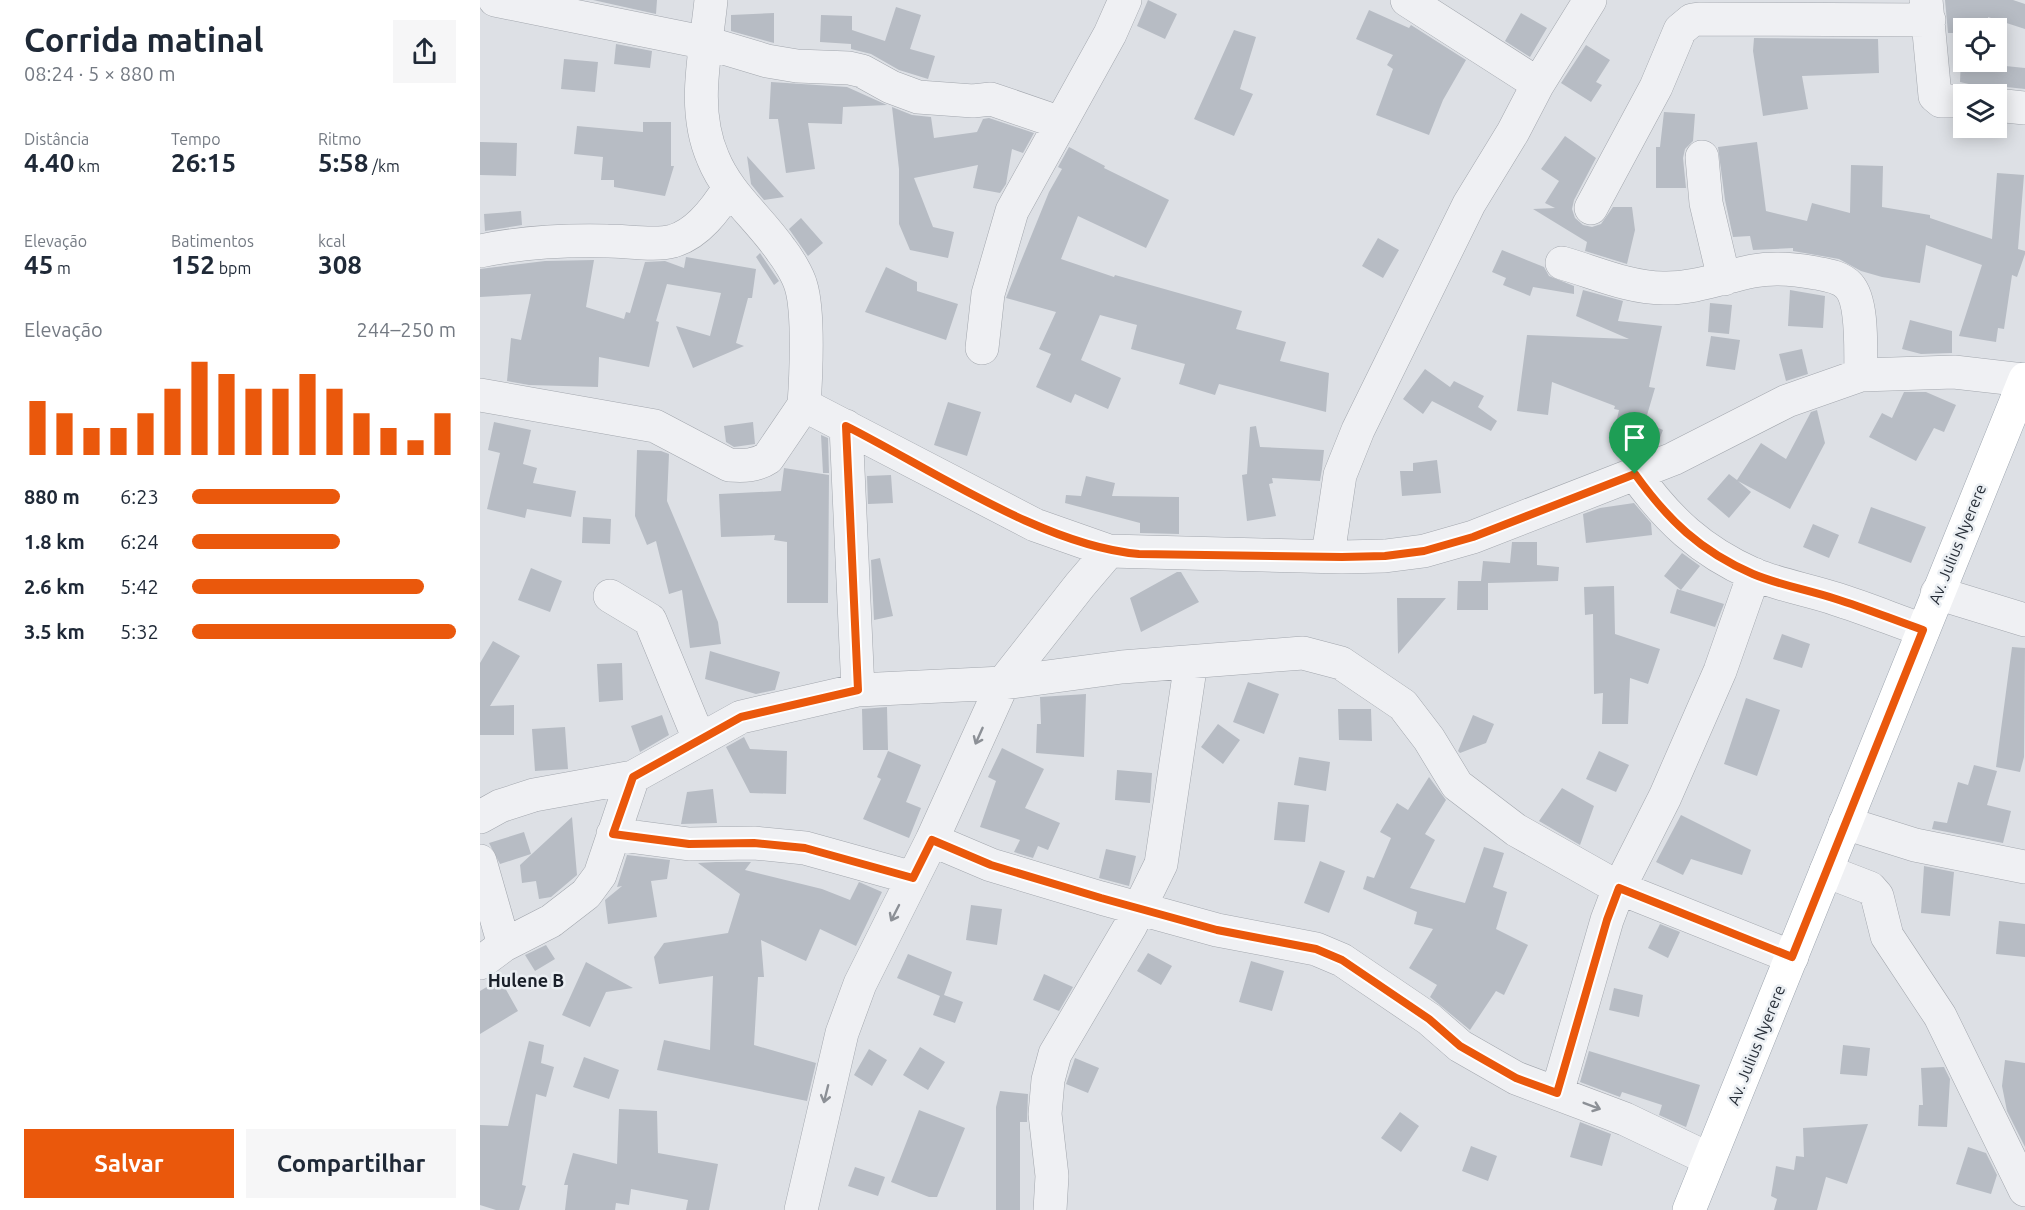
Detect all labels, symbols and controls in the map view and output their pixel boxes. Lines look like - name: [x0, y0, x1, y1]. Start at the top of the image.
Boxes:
- map controls: [1953, 18, 2007, 138]
- button: locate: [1953, 18, 2007, 72]
- button: share: [393, 20, 456, 83]
- text: Corrida matinal: [24, 21, 263, 58]
- text: 08:24 · 5 × 880 m: [24, 62, 176, 85]
- button: layers: [1953, 84, 2007, 138]
- text: Distância: [24, 130, 89, 148]
- text: Tempo: [171, 130, 221, 148]
- text: Ritmo: [318, 130, 361, 148]
- text: 4.40: [24, 148, 74, 177]
- text: 26:15: [171, 148, 236, 177]
- text: 5:58: [318, 148, 368, 177]
- text: km: [74, 157, 100, 175]
- text: /km: [368, 157, 400, 175]
- text: Elevação: [24, 232, 87, 250]
- text: Batimentos: [171, 232, 254, 250]
- text: kcal: [318, 232, 346, 250]
- text: 45: [24, 250, 53, 279]
- text: 152: [171, 250, 215, 279]
- text: 308: [318, 250, 362, 279]
- text: m: [53, 259, 71, 277]
- text: bpm: [215, 259, 251, 277]
- text: Elevação: [24, 318, 103, 341]
- text: 244–250 m: [357, 318, 456, 341]
- pin: [1609, 412, 1660, 474]
- icon: arrive: [1618, 421, 1651, 454]
- street label: Av. Julius Nyerere: [1925, 481, 1989, 607]
- text: 880 m: [24, 485, 80, 508]
- text: 6:23: [120, 485, 159, 508]
- text: 1.8 km: [24, 530, 85, 553]
- text: 6:24: [120, 530, 159, 553]
- text: 2.6 km: [24, 575, 85, 598]
- text: 5:42: [120, 575, 159, 598]
- text: 3.5 km: [24, 620, 85, 643]
- text: 5:32: [120, 620, 159, 643]
- one-way arrow: [972, 727, 984, 745]
- one-way arrow: [889, 903, 901, 921]
- district label: Hulene B: [488, 970, 564, 990]
- street label: Av. Julius Nyerere: [1724, 982, 1788, 1108]
- one-way arrow: [820, 1084, 832, 1103]
- one-way arrow: [1582, 1101, 1600, 1112]
- button: Salvar: [24, 1129, 234, 1198]
- button: Compartilhar: [246, 1129, 456, 1198]

